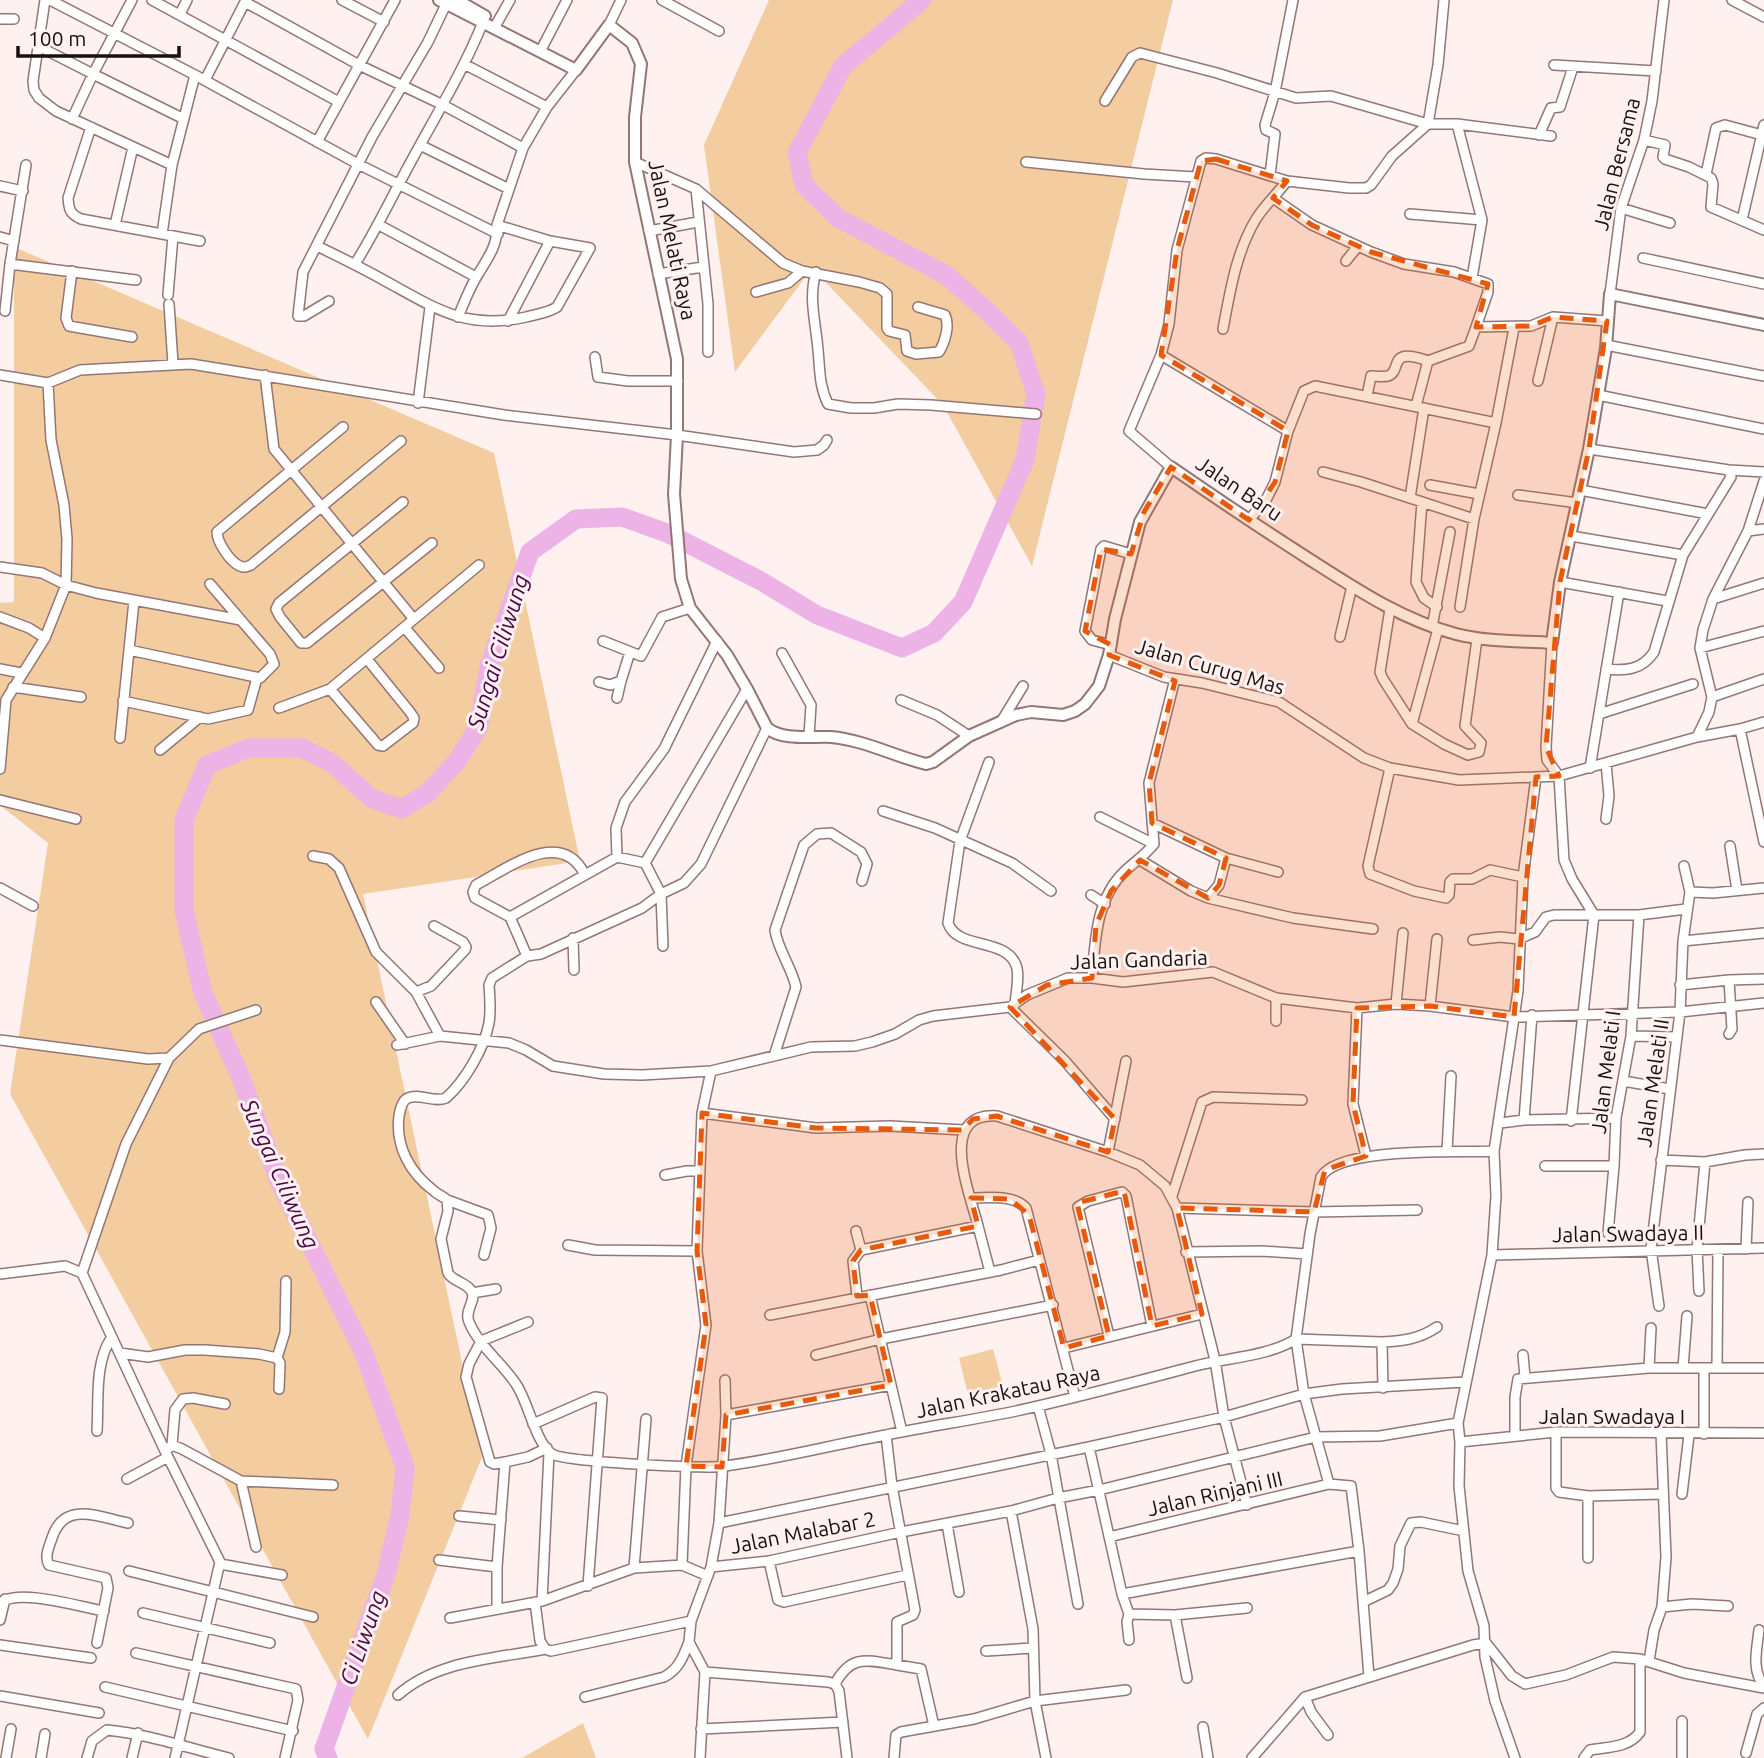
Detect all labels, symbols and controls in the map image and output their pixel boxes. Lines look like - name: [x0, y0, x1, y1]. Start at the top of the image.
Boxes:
- scale bar: [18, 14, 178, 58]
- text: 100 m: [28, 26, 86, 50]
- street label: Jalan Bersama: [1588, 95, 1644, 233]
- street label: Jalan Melati Raya: [644, 157, 702, 322]
- street label: Jalan Baru: [1192, 451, 1287, 526]
- water label: Sungai Ciliwung: [462, 571, 533, 733]
- street label: Jalan Curug Mas: [1133, 633, 1288, 699]
- street label: Jalan Gandaria: [1070, 945, 1208, 973]
- street label: Jalan Melati I: [1586, 1009, 1624, 1135]
- street label: Jalan Melati II: [1631, 1017, 1673, 1149]
- water label: Sungai Ciliwung: [236, 1094, 325, 1252]
- street label: Jalan Swadaya II: [1552, 1220, 1704, 1246]
- street label: Jalan Krakatau Raya: [914, 1360, 1102, 1422]
- street label: Jalan Swadaya I: [1539, 1404, 1685, 1428]
- street label: Jalan Rinjani III: [1145, 1466, 1285, 1520]
- street label: Jalan Malabar 2: [728, 1506, 877, 1558]
- water label: Ci Liwung: [335, 1587, 390, 1688]

